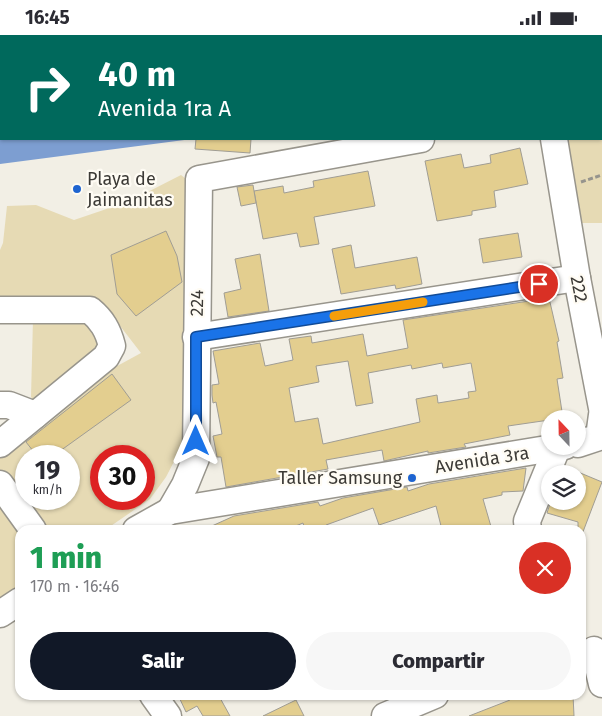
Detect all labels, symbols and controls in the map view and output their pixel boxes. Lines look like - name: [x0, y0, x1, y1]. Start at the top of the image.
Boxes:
- text: 16:45: [25, 6, 70, 29]
- text: 40 m: [98, 53, 176, 95]
- icon: right: [15, 55, 80, 120]
- text: Avenida 1ra A: [98, 95, 231, 122]
- place label: Playa de Jaimanitas: [87, 168, 173, 211]
- marker: Playa de Jaimanitas: [71, 183, 83, 195]
- pin: [518, 263, 560, 305]
- icon: arrive: [525, 270, 553, 298]
- street label: 222: [566, 274, 592, 304]
- street label: 224: [186, 289, 208, 317]
- north arrow: [541, 410, 586, 455]
- map controls: [541, 410, 586, 510]
- position arrow: [169, 414, 221, 466]
- street label: Avenida 3ra: [433, 442, 531, 478]
- speed limit sign: 30: [90, 445, 155, 510]
- text: 19: [35, 456, 60, 486]
- button: layers: [541, 465, 586, 510]
- place label: Taller Samsung: [278, 467, 403, 489]
- marker: Taller Samsung: [406, 472, 418, 484]
- text: km/h: [33, 483, 62, 497]
- text: 1 min: [30, 540, 102, 576]
- button: close: [519, 542, 571, 594]
- text: 170 m · 16:46: [30, 577, 119, 596]
- button: Salir: [30, 632, 296, 690]
- button: Compartir: [306, 632, 571, 690]

